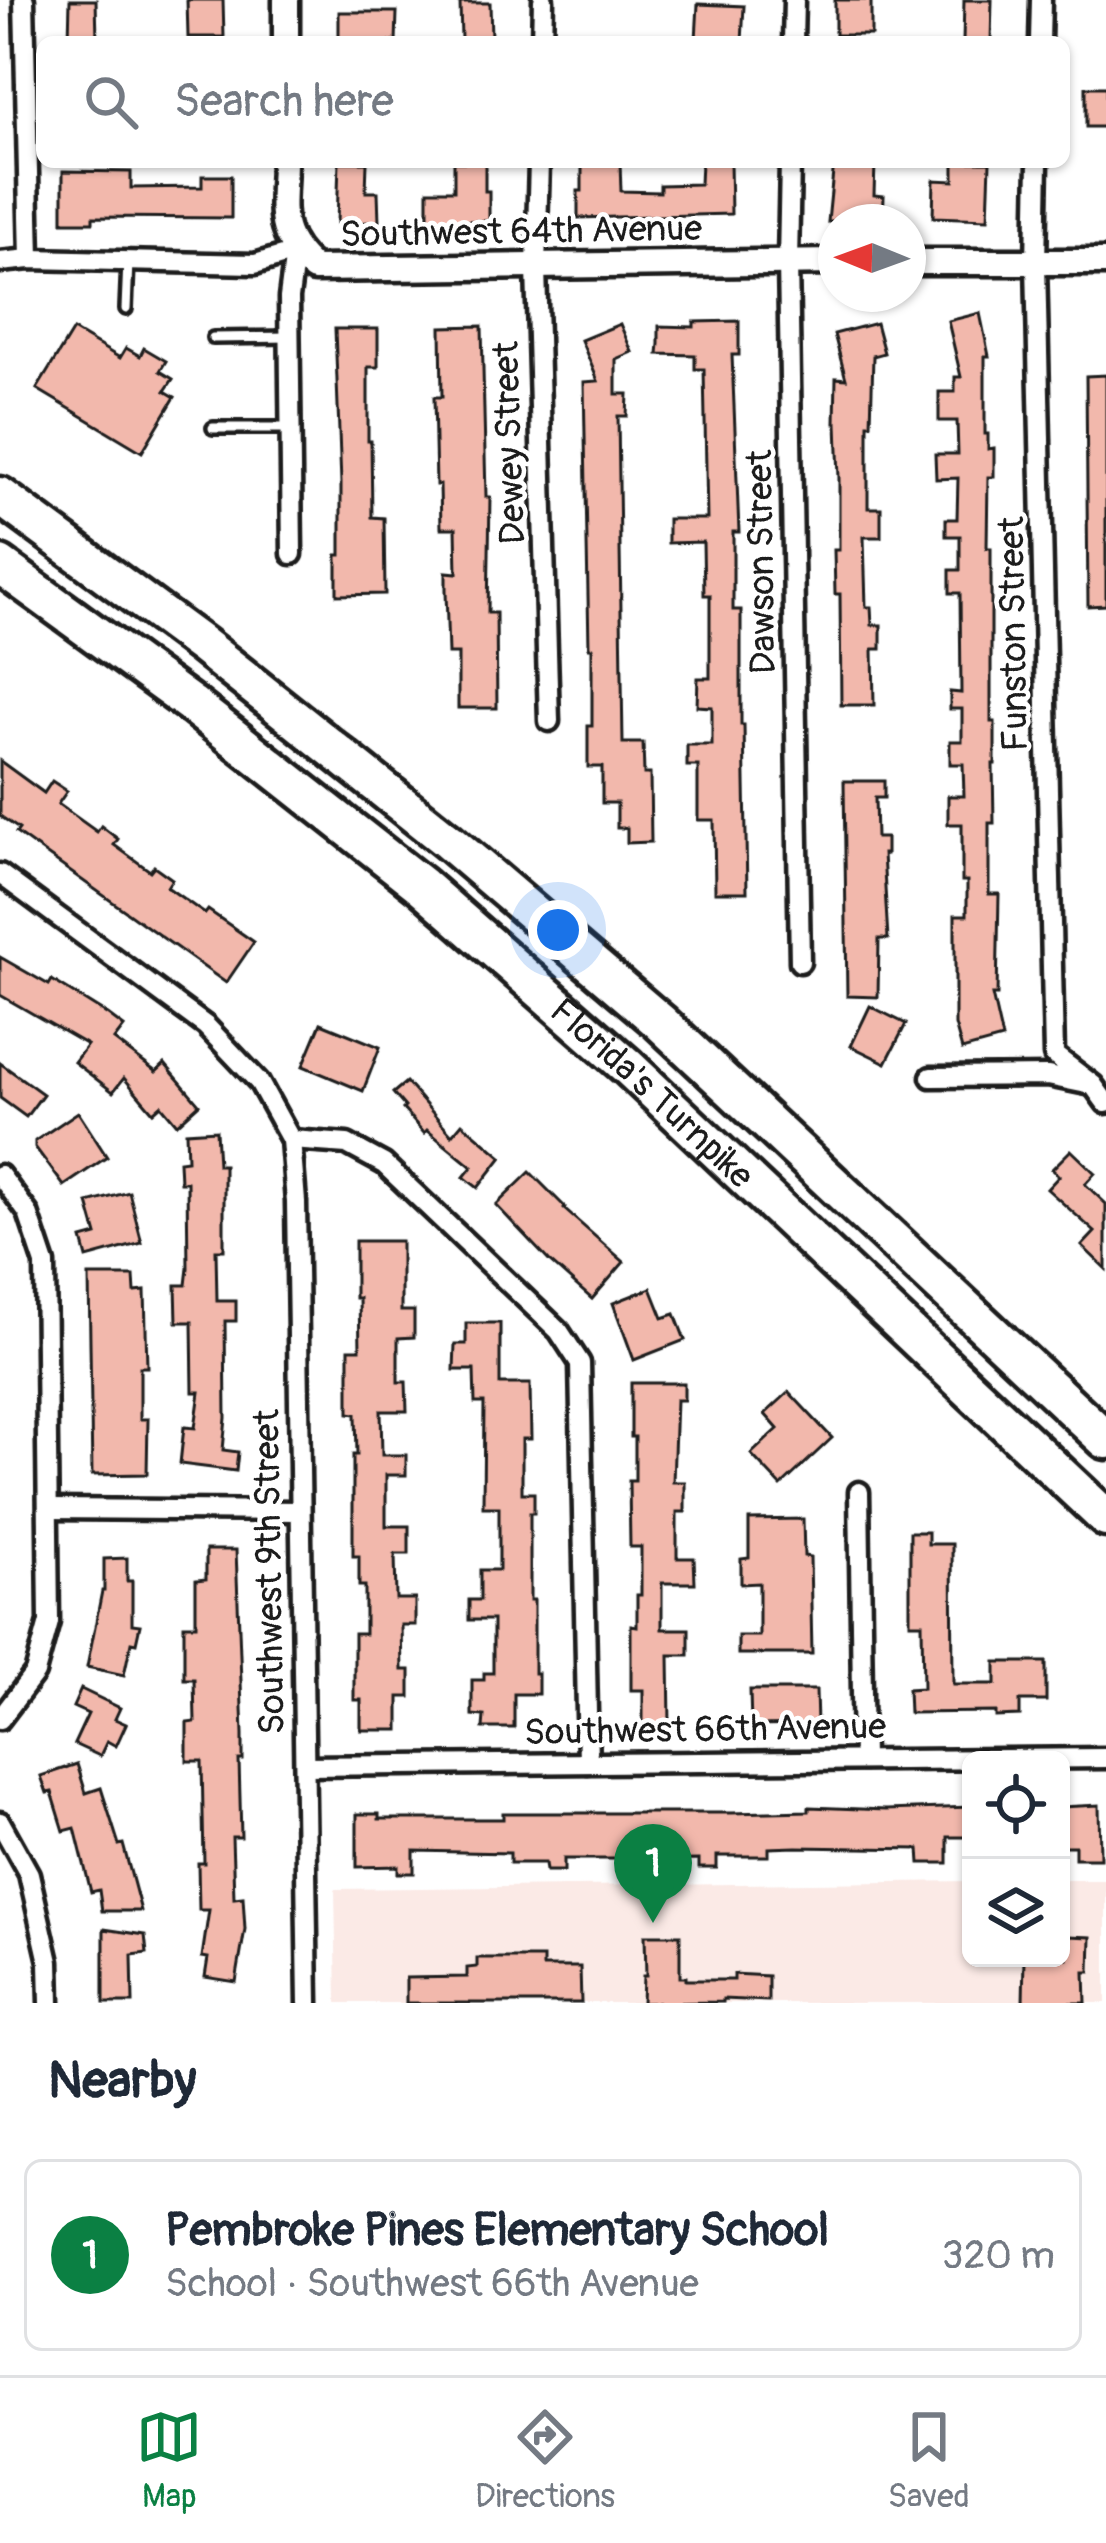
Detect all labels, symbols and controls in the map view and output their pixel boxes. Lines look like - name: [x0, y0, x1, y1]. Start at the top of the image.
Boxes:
- search box: [36, 36, 1070, 168]
- icon: search: [78, 69, 144, 135]
- text: Search here: [174, 74, 394, 130]
- north arrow: [818, 204, 926, 312]
- street label: Southwest 64th Avenue: [340, 206, 703, 257]
- street label: Dewey Street: [483, 340, 536, 545]
- street label: Dawson Street: [737, 449, 786, 675]
- street label: Funston Street: [989, 516, 1038, 752]
- your location: [528, 900, 588, 960]
- street label: Florida's Turnpike: [541, 989, 763, 1198]
- street label: Southwest 9th Street: [244, 1408, 295, 1735]
- street label: Southwest 66th Avenue: [524, 1704, 887, 1755]
- map controls: [962, 1751, 1070, 1967]
- button: locate: [962, 1751, 1070, 1859]
- pin: 1: [614, 1824, 692, 1923]
- button: layers: [962, 1859, 1070, 1967]
- text: Nearby: [48, 2049, 196, 2113]
- text: Pembroke Pines Elementary School: [165, 2203, 829, 2259]
- text: 1: [82, 2231, 98, 2280]
- text: 320 m: [942, 2231, 1055, 2280]
- text: School · Southwest 66th Avenue: [165, 2259, 699, 2308]
- tab: Map: [136, 2404, 202, 2517]
- tab: Directions: [475, 2404, 615, 2517]
- tab: Saved: [888, 2404, 970, 2517]

